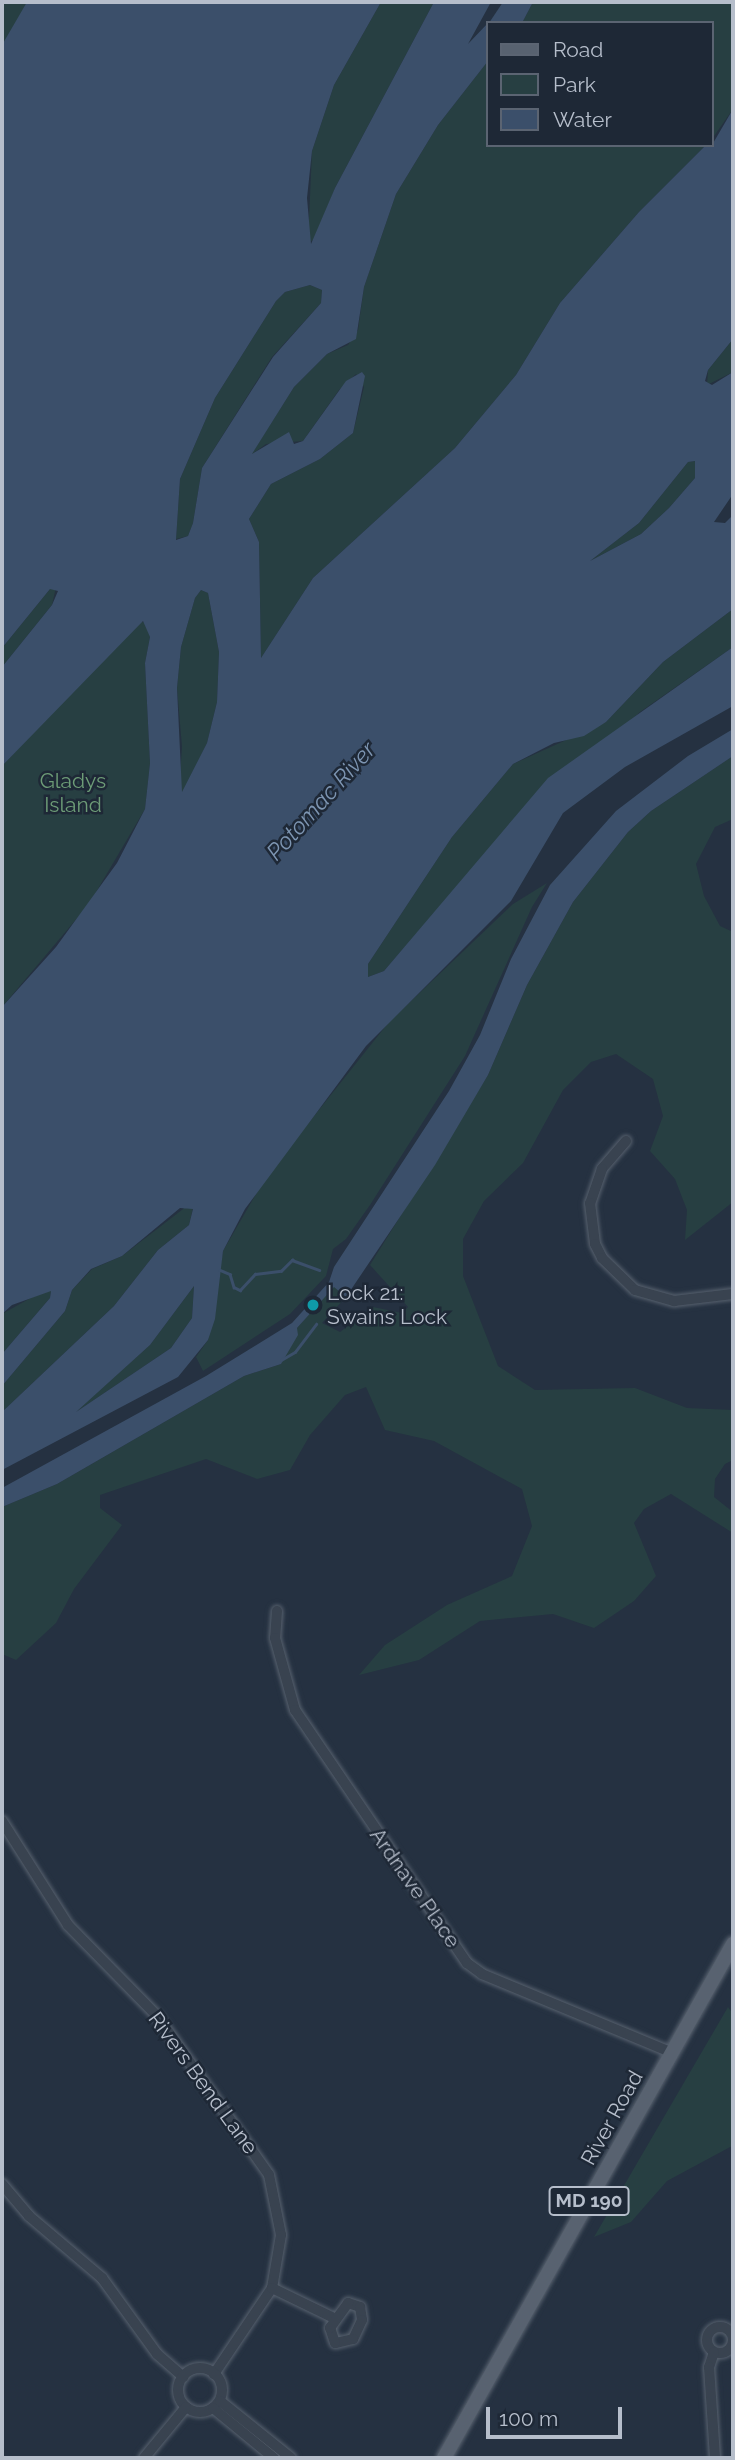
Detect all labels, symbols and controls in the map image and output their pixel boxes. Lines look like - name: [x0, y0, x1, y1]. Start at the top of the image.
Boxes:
- legend: [486, 21, 714, 147]
- text: Road: [553, 37, 603, 62]
- text: Park: [553, 72, 596, 97]
- text: Water: [553, 107, 612, 132]
- water label: Potomac River: [261, 736, 381, 866]
- park label: Gladys Island: [40, 768, 106, 818]
- place label: Lock 21: Swains Lock: [327, 1280, 447, 1330]
- marker: Lock 21: Swains Lock: [305, 1297, 321, 1313]
- street label: Ardnave Place: [364, 1823, 466, 1953]
- street label: Rivers Bend Lane: [143, 2007, 263, 2159]
- street label: River Road: [576, 2066, 648, 2170]
- road number: MD 190: [547, 2186, 631, 2216]
- scale bar: [490, 2394, 626, 2438]
- text: 100 m: [499, 2406, 558, 2431]

